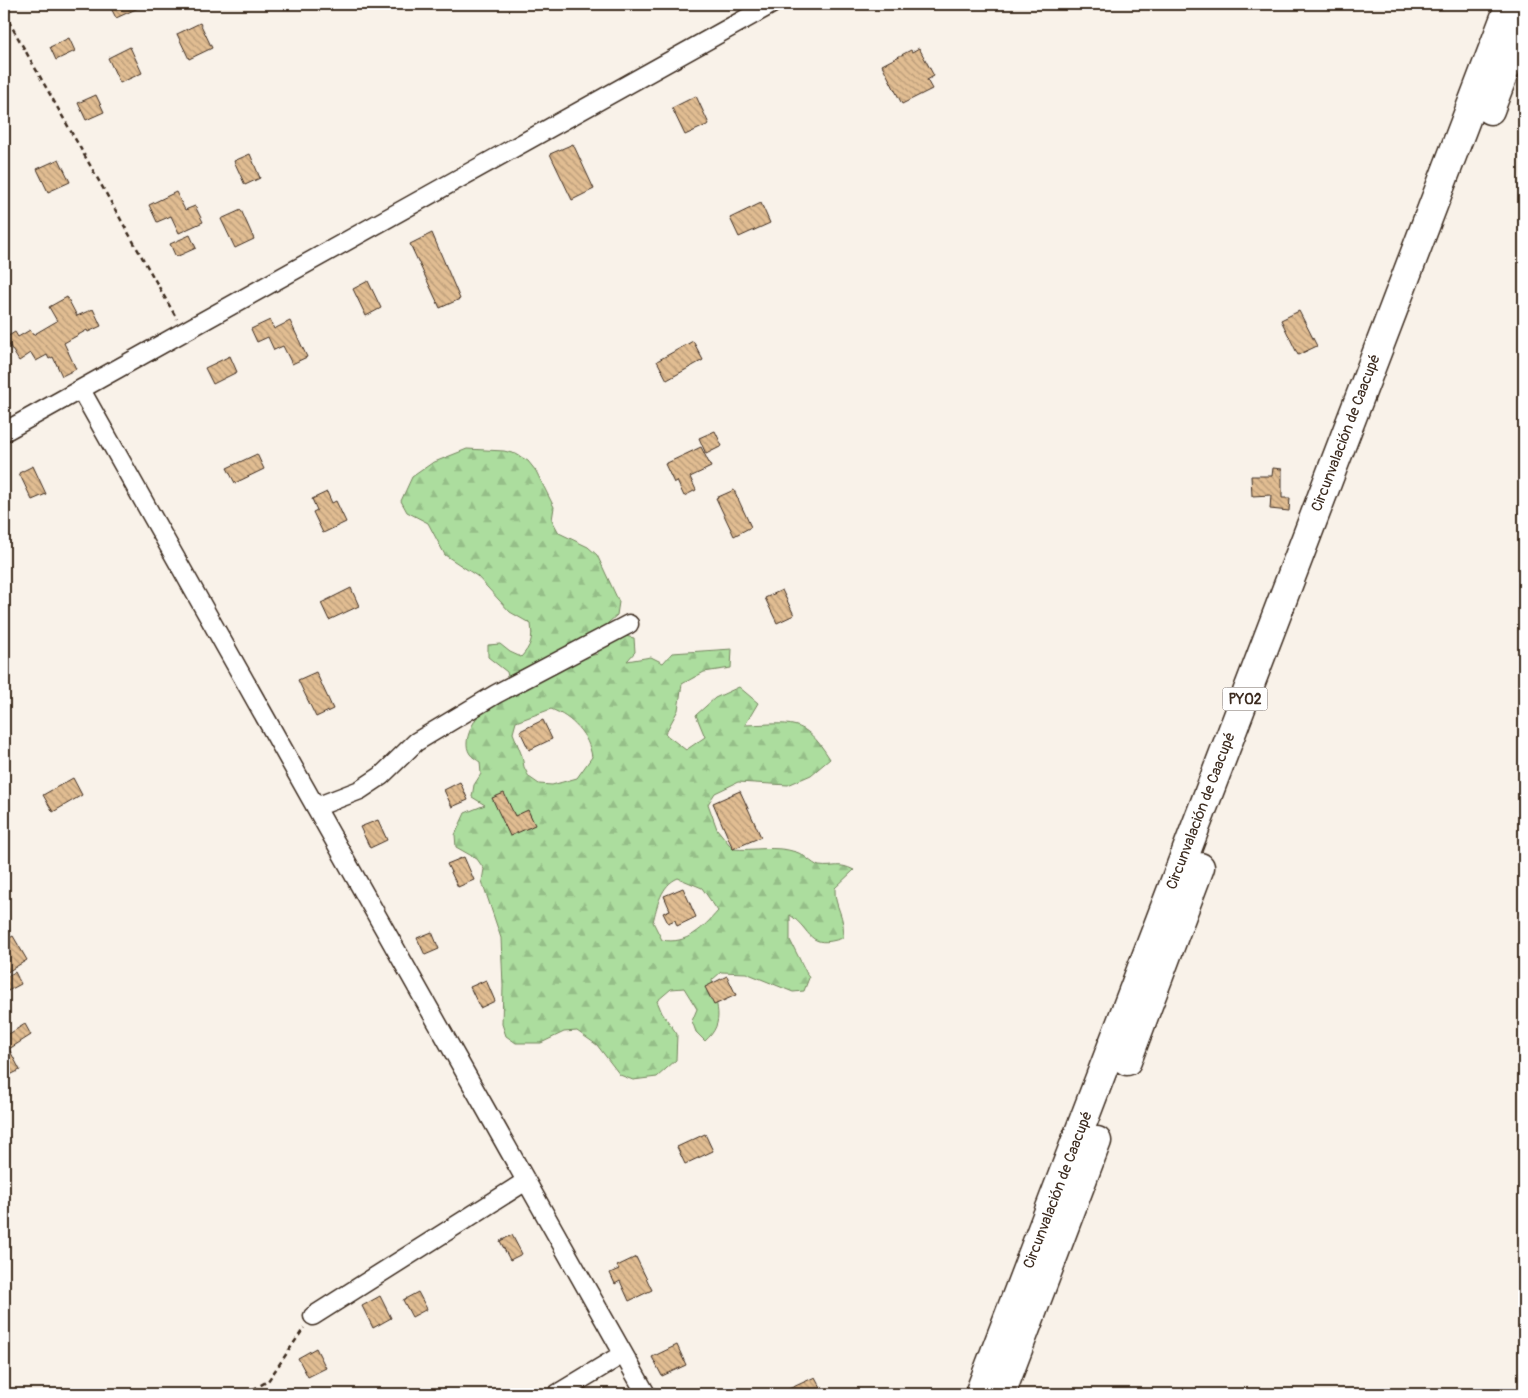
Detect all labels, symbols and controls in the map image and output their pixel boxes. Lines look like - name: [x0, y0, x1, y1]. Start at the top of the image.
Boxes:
- street label: Circunvalación de Caacupé: [1307, 352, 1385, 514]
- road number: PY02: [1222, 688, 1268, 711]
- street label: Circunvalación de Caacupé: [1162, 730, 1240, 892]
- street label: Circunvalación de Caacupé: [1019, 1109, 1097, 1271]

